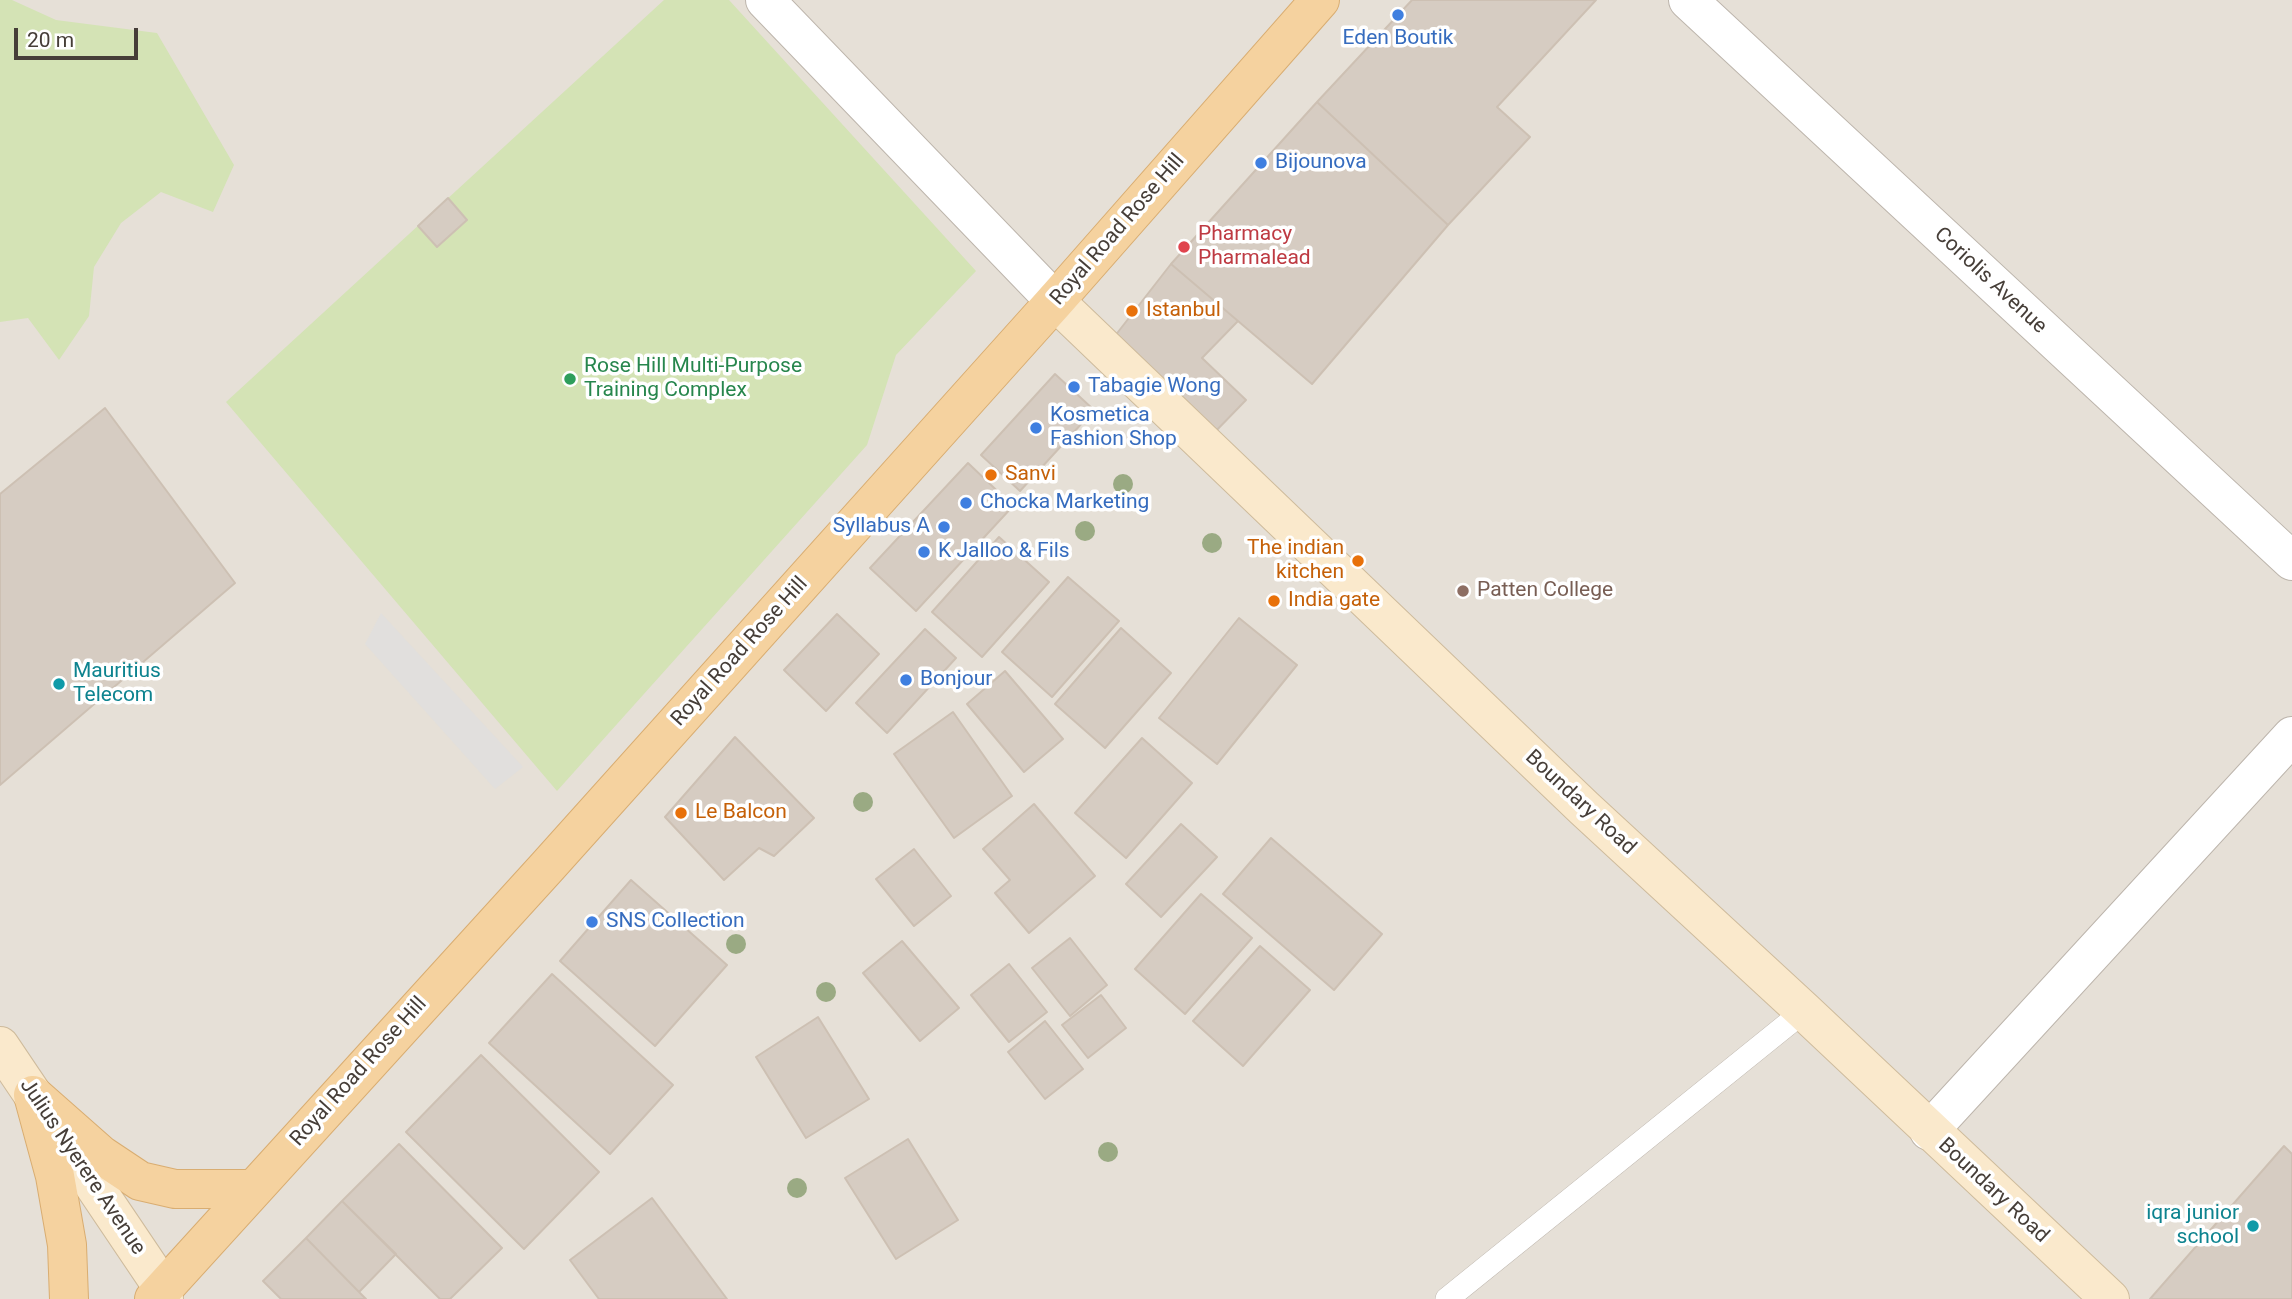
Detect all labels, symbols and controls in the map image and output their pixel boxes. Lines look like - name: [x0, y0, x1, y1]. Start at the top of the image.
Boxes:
- marker: Eden Boutik: [1390, 7, 1406, 23]
- scale bar: [18, 14, 142, 58]
- place label: Eden Boutik: [1343, 26, 1453, 52]
- text: 20 m: [27, 28, 74, 52]
- street label: Royal Road Rose Hill: [1045, 149, 1191, 311]
- place label: Bijounova: [1275, 150, 1367, 176]
- marker: Bijounova: [1253, 155, 1269, 171]
- place label: Pharmacy Pharmalead: [1198, 222, 1311, 272]
- street label: Coriolis Avenue: [1928, 222, 2052, 340]
- marker: Pharmacy Pharmalead: [1176, 239, 1192, 255]
- place label: Istanbul: [1146, 298, 1221, 324]
- marker: Istanbul: [1124, 303, 1140, 319]
- place label: Rose Hill Multi-Purpose Training Complex: [584, 354, 802, 404]
- marker: Rose Hill Multi-Purpose Training Complex: [562, 371, 578, 387]
- place label: Tabagie Wong: [1088, 374, 1221, 400]
- marker: Tabagie Wong: [1066, 379, 1082, 395]
- place label: Kosmetica Fashion Shop: [1050, 403, 1177, 453]
- marker: Kosmetica Fashion Shop: [1028, 420, 1044, 436]
- place label: Sanvi: [1005, 462, 1056, 488]
- marker: Sanvi: [983, 467, 999, 483]
- place label: Chocka Marketing: [980, 490, 1149, 516]
- marker: Chocka Marketing: [958, 495, 974, 511]
- place label: Syllabus A: [833, 514, 930, 540]
- marker: Syllabus A: [936, 519, 952, 535]
- place label: The indian kitchen: [1247, 536, 1344, 586]
- place label: K Jalloo & Fils: [938, 539, 1070, 565]
- marker: K Jalloo & Fils: [916, 544, 932, 560]
- marker: The indian kitchen: [1350, 553, 1366, 569]
- street label: Royal Road Rose Hill: [666, 572, 814, 732]
- place label: Patten College: [1477, 578, 1613, 604]
- marker: Patten College: [1455, 583, 1471, 599]
- place label: India gate: [1288, 588, 1380, 614]
- marker: India gate: [1266, 593, 1282, 609]
- place label: Mauritius Telecom: [73, 659, 161, 709]
- place label: Bonjour: [920, 667, 992, 693]
- marker: Bonjour: [898, 672, 914, 688]
- marker: Mauritius Telecom: [51, 676, 67, 692]
- street label: Boundary Road: [1519, 745, 1641, 861]
- place label: Le Balcon: [695, 800, 787, 826]
- marker: Le Balcon: [673, 805, 689, 821]
- place label: SNS Collection: [606, 909, 745, 935]
- marker: SNS Collection: [584, 914, 600, 930]
- street label: Royal Road Rose Hill: [285, 992, 433, 1152]
- street label: Julius Nyerere Avenue: [14, 1074, 150, 1260]
- street label: Boundary Road: [1932, 1133, 2054, 1249]
- place label: iqra junior school: [2146, 1201, 2239, 1251]
- marker: iqra junior school: [2245, 1218, 2261, 1234]

